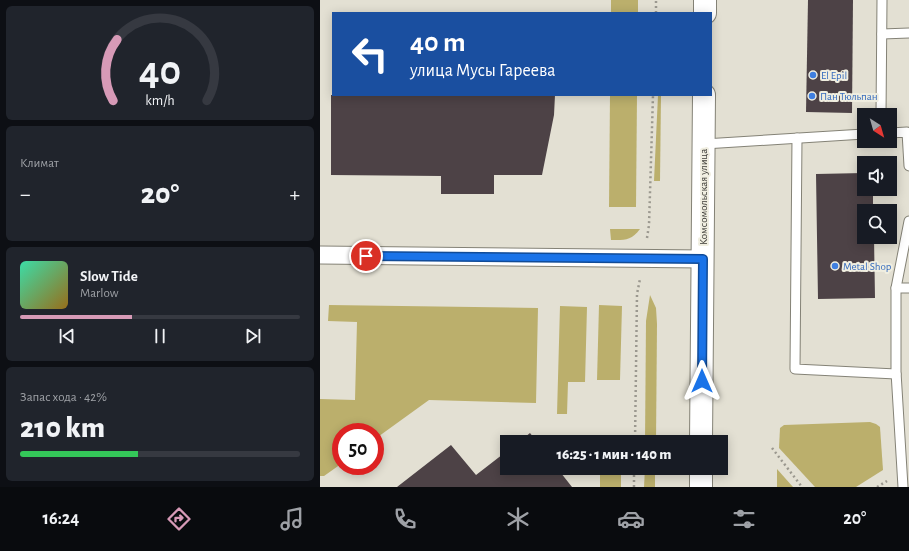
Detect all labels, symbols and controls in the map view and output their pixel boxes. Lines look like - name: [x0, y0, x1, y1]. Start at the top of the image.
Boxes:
- icon: left: [344, 28, 396, 80]
- text: 40 m: [410, 29, 466, 57]
- text: 40: [139, 51, 181, 92]
- text: улица Мусы Гареева: [410, 62, 556, 80]
- marker: El Epil: [808, 70, 818, 80]
- place label: El Epil: [821, 70, 847, 81]
- marker: Пан Тюльпан: [807, 91, 817, 101]
- place label: Пан Тюльпан: [820, 91, 878, 102]
- text: km/h: [145, 94, 175, 108]
- north arrow: [857, 108, 897, 148]
- map controls: [857, 108, 897, 244]
- street label: Комсомольская улица: [698, 149, 709, 245]
- button: sound: [857, 156, 897, 196]
- text: Климат: [20, 157, 59, 170]
- text: 20°: [141, 179, 179, 209]
- text: −: [20, 183, 31, 205]
- text: +: [289, 183, 300, 205]
- button: search: [857, 204, 897, 244]
- pin: [349, 239, 383, 273]
- icon: arrive: [355, 245, 377, 267]
- marker: Metal Shop: [830, 261, 840, 271]
- place label: Metal Shop: [843, 261, 892, 272]
- text: Slow Tide: [80, 269, 138, 284]
- text: Marlow: [80, 287, 118, 300]
- icon: previous: [56, 325, 78, 347]
- icon: pause: [149, 325, 171, 347]
- icon: next: [242, 325, 264, 347]
- position arrow: [681, 360, 723, 402]
- text: Запас хода · 42%: [20, 391, 107, 404]
- text: 210 km: [20, 413, 105, 443]
- speed limit sign: 50: [332, 423, 384, 475]
- text: 16:25 · 1 мин · 140 m: [557, 447, 671, 462]
- icon: directions: [165, 505, 193, 533]
- icon: music: [278, 505, 306, 533]
- icon: phone: [391, 505, 419, 533]
- icon: climate: [504, 505, 532, 533]
- icon: car: [617, 505, 645, 533]
- icon: filters: [730, 505, 758, 533]
- text: 16:24: [43, 510, 79, 528]
- text: 20°: [843, 510, 866, 528]

